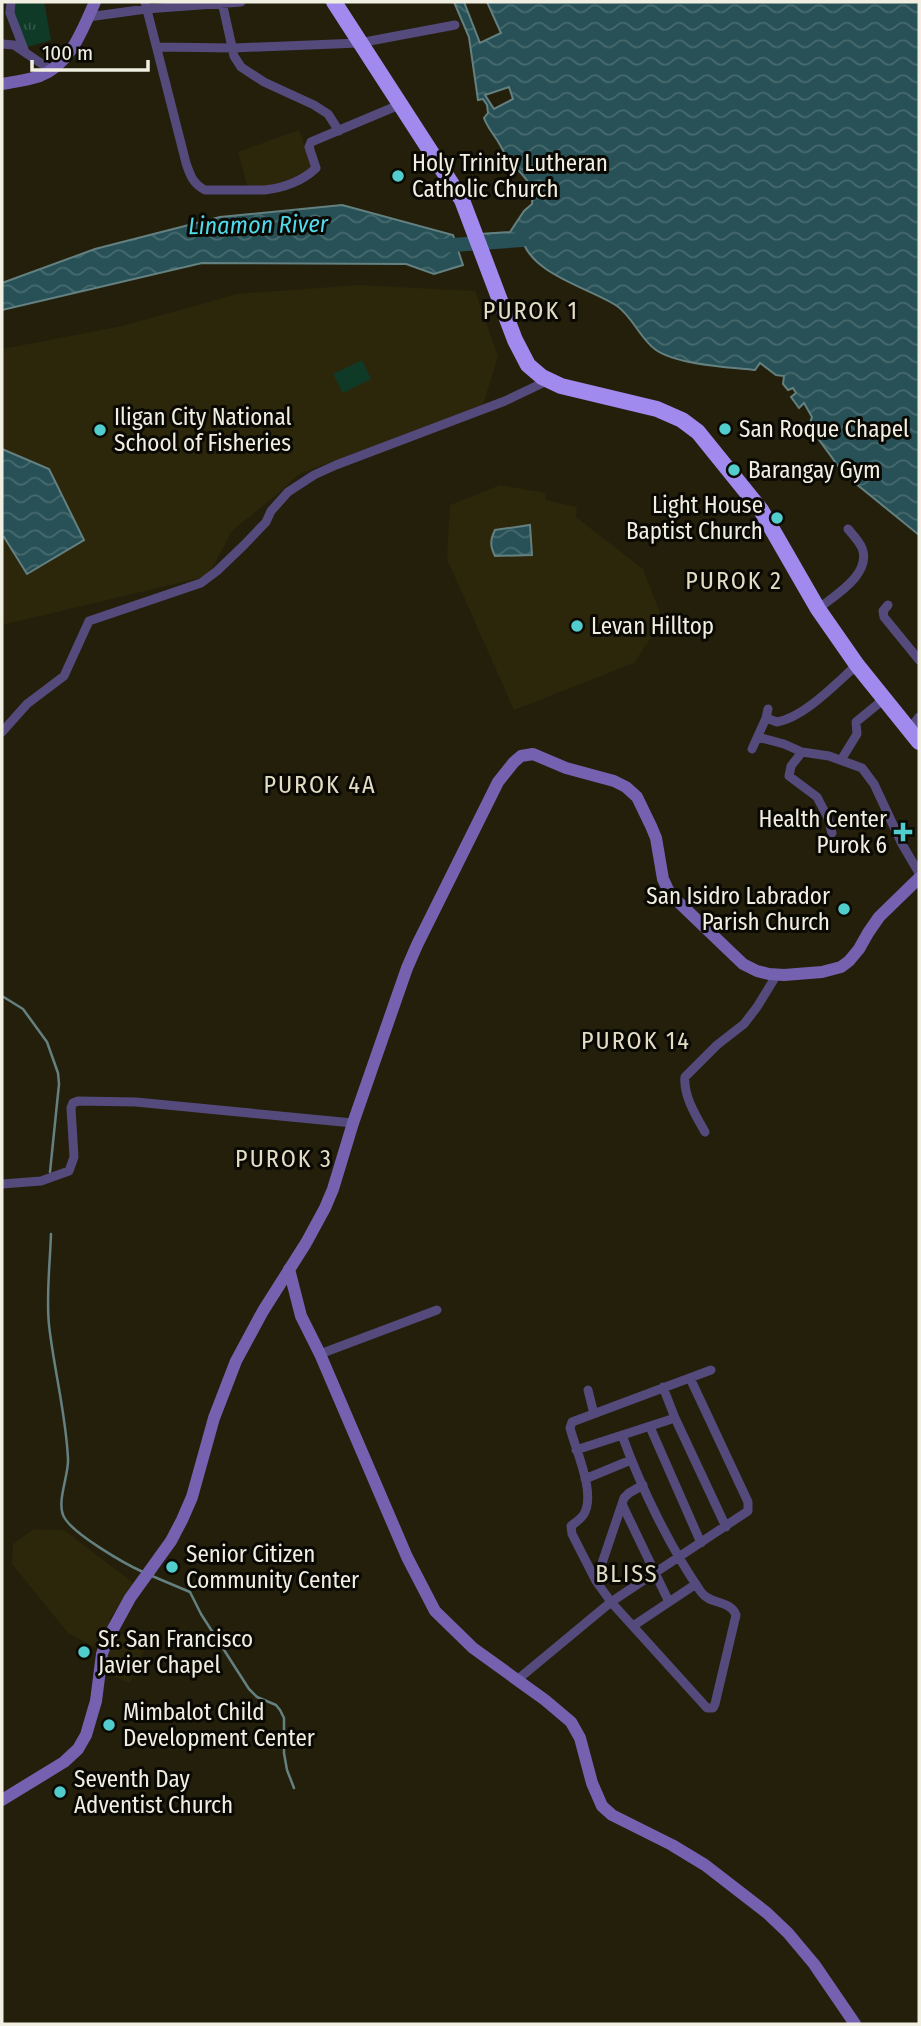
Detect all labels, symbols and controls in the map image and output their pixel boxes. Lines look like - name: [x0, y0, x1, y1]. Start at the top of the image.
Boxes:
- scale bar: [32, 28, 147, 72]
- text: 100 m: [42, 40, 93, 66]
- place label: Holy Trinity Lutheran Catholic Church: [412, 149, 608, 203]
- marker: Holy Trinity Lutheran Catholic Church: [390, 168, 406, 184]
- water label: Linamon River: [188, 210, 329, 240]
- district label: PUROK 1: [483, 297, 579, 325]
- place label: Iligan City National School of Fisheries: [114, 403, 292, 457]
- place label: San Roque Chapel: [739, 415, 909, 443]
- marker: San Roque Chapel: [717, 421, 733, 437]
- marker: Iligan City National School of Fisheries: [92, 422, 108, 438]
- place label: Barangay Gym: [748, 456, 881, 484]
- marker: Barangay Gym: [726, 462, 742, 478]
- place label: Light House Baptist Church: [626, 491, 763, 545]
- marker: Light House Baptist Church: [769, 510, 785, 526]
- district label: PUROK 2: [685, 567, 783, 595]
- place label: Levan Hilltop: [591, 612, 714, 640]
- marker: Levan Hilltop: [569, 618, 585, 634]
- district label: PUROK 4A: [263, 771, 377, 799]
- place label: Health Center Purok 6: [758, 805, 887, 859]
- marker: Health Center Purok 6: [893, 822, 913, 842]
- place label: San Isidro Labrador Parish Church: [646, 882, 830, 936]
- marker: San Isidro Labrador Parish Church: [836, 901, 852, 917]
- district label: PUROK 14: [581, 1027, 691, 1055]
- district label: PUROK 3: [235, 1145, 333, 1173]
- place label: Senior Citizen Community Center: [186, 1540, 359, 1594]
- marker: Senior Citizen Community Center: [164, 1559, 180, 1575]
- district label: BLISS: [595, 1560, 659, 1588]
- place label: Sr. San Francisco Javier Chapel: [98, 1625, 253, 1679]
- marker: Sr. San Francisco Javier Chapel: [76, 1644, 92, 1660]
- place label: Mimbalot Child Development Center: [123, 1698, 315, 1752]
- marker: Mimbalot Child Development Center: [101, 1717, 117, 1733]
- place label: Seventh Day Adventist Church: [74, 1765, 233, 1819]
- marker: Seventh Day Adventist Church: [52, 1784, 68, 1800]

